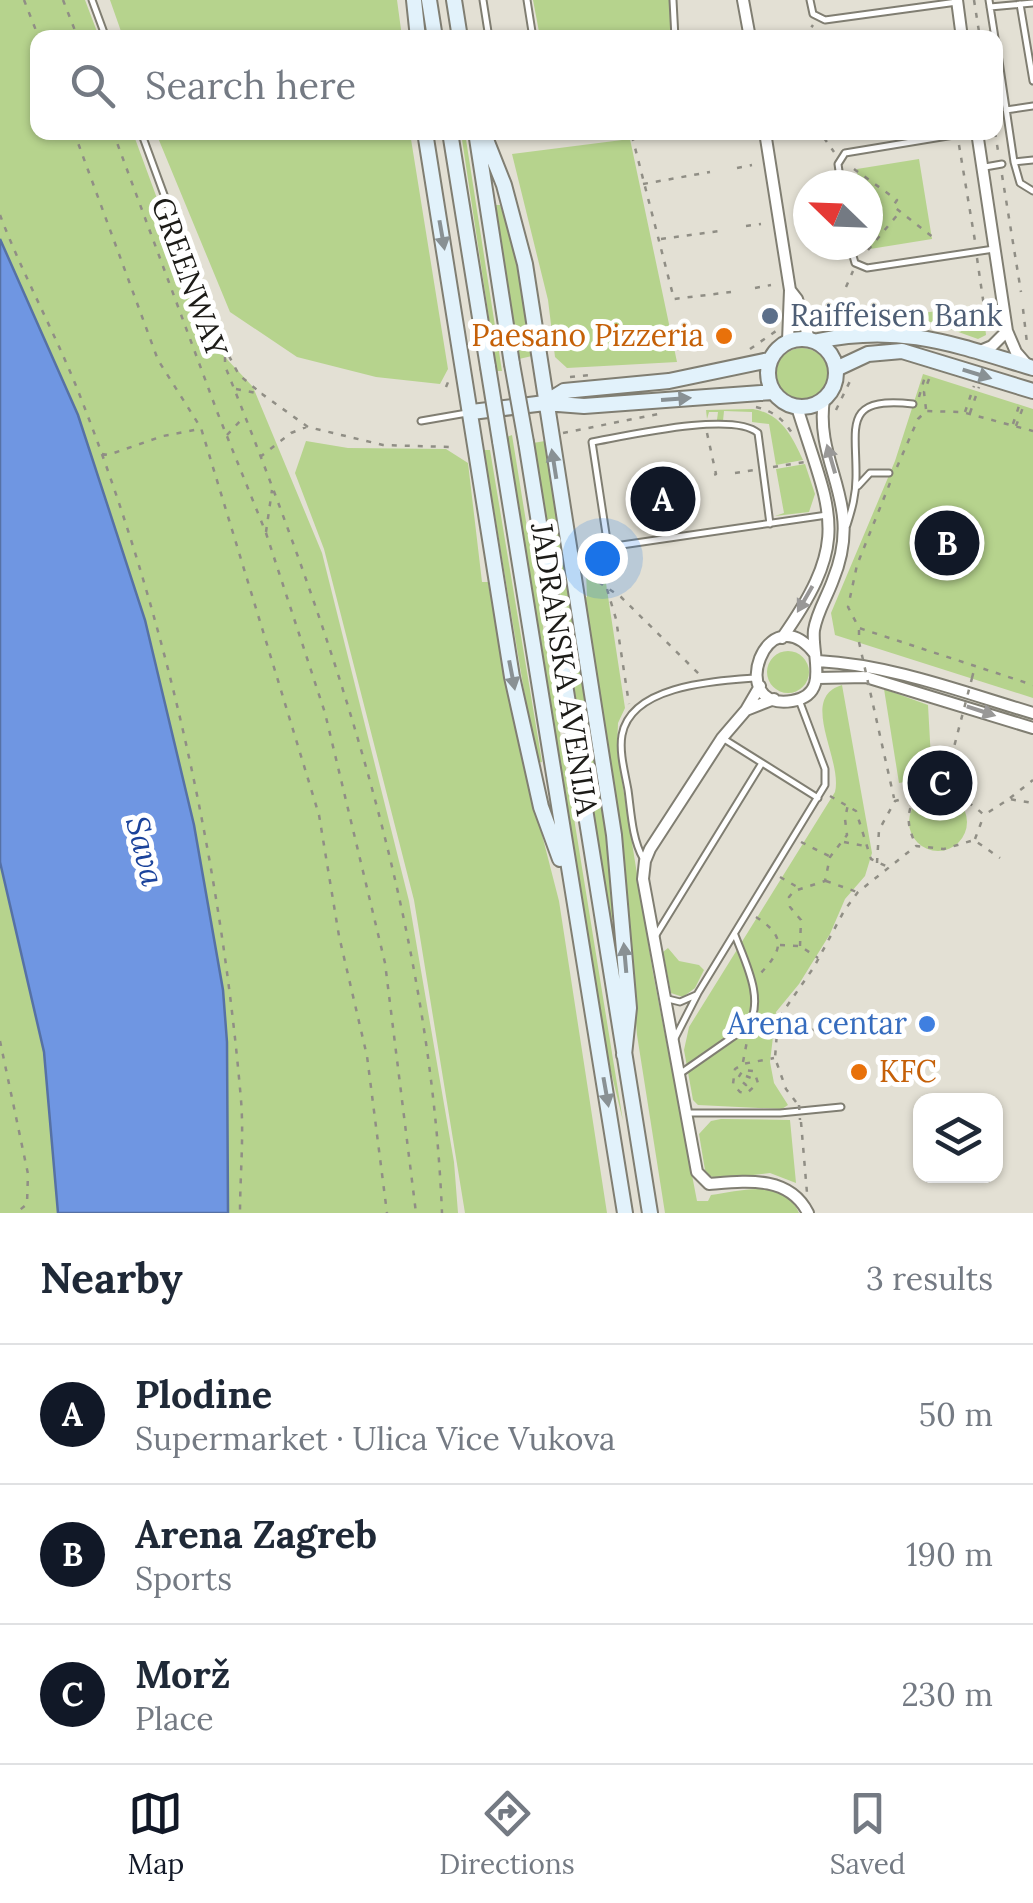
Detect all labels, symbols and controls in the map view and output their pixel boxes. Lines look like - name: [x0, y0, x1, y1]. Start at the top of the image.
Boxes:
- search box: [30, 30, 1003, 140]
- icon: search: [65, 58, 120, 113]
- text: Search here: [145, 61, 356, 109]
- north arrow: [793, 170, 883, 260]
- street label: GREENWAY: [143, 192, 237, 363]
- one-way arrow: [435, 220, 450, 252]
- place label: Raiffeisen Bank: [790, 296, 1003, 334]
- marker: Raiffeisen Bank: [759, 305, 781, 327]
- place label: Paesano Pizzeria: [471, 316, 704, 354]
- marker: Paesano Pizzeria: [713, 325, 735, 347]
- one-way arrow: [962, 367, 993, 382]
- one-way arrow: [661, 391, 693, 407]
- one-way arrow: [823, 443, 838, 474]
- one-way arrow: [546, 447, 561, 479]
- pin: A: [630, 462, 696, 536]
- pin: B: [914, 506, 980, 580]
- street label: JADRANSKA AVENIJA: [523, 519, 607, 819]
- your location: [577, 533, 628, 584]
- one-way arrow: [797, 585, 814, 613]
- one-way arrow: [505, 660, 520, 691]
- one-way arrow: [967, 705, 997, 720]
- pin: C: [908, 746, 972, 820]
- water label: Sava: [117, 812, 174, 890]
- one-way arrow: [616, 942, 632, 974]
- place label: Arena centar: [727, 1004, 907, 1042]
- marker: Arena centar: [916, 1013, 938, 1035]
- place label: KFC: [879, 1052, 937, 1090]
- marker: KFC: [848, 1061, 870, 1083]
- one-way arrow: [599, 1077, 614, 1108]
- map controls: [913, 1093, 1003, 1183]
- button: layers: [913, 1093, 1003, 1183]
- text: Nearby: [40, 1251, 183, 1305]
- text: 3 results: [866, 1258, 993, 1299]
- text: Plodine: [135, 1370, 272, 1418]
- text: A: [62, 1394, 83, 1435]
- text: 50 m: [919, 1394, 993, 1435]
- text: Supermarket · Ulica Vice Vukova: [135, 1418, 616, 1459]
- text: Arena Zagreb: [135, 1510, 377, 1558]
- text: B: [62, 1534, 83, 1575]
- text: 190 m: [906, 1534, 993, 1575]
- text: Sports: [135, 1558, 232, 1599]
- text: Morž: [135, 1650, 230, 1698]
- text: C: [61, 1674, 84, 1715]
- text: 230 m: [902, 1674, 993, 1715]
- text: Place: [135, 1698, 214, 1739]
- tab: Map: [127, 1786, 184, 1882]
- tab: Directions: [439, 1786, 575, 1882]
- tab: Saved: [830, 1786, 906, 1882]

